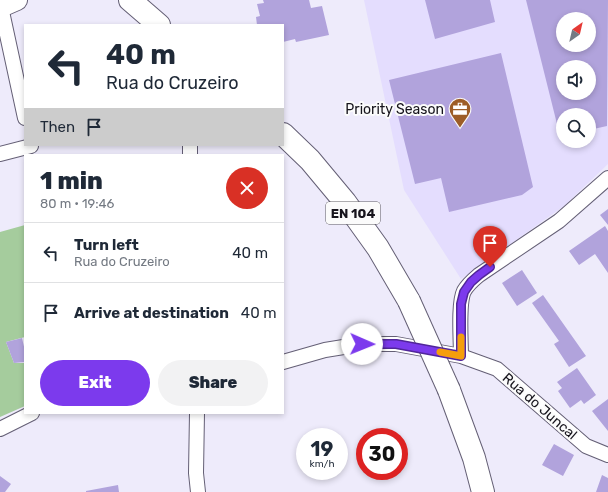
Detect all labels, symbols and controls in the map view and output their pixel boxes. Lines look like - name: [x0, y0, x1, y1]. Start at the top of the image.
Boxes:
- north arrow: [556, 12, 596, 52]
- map controls: [556, 12, 596, 148]
- text: 40 m: [106, 38, 176, 71]
- icon: left: [40, 40, 92, 92]
- button: sound: [556, 60, 596, 100]
- text: Rua do Cruzeiro: [106, 72, 239, 94]
- office icon: Priority Season: [447, 96, 473, 129]
- place label: Priority Season: [345, 101, 444, 118]
- button: search: [556, 108, 596, 148]
- icon: arrive: [83, 116, 105, 138]
- text: Then: [40, 118, 75, 136]
- text: 1 min: [40, 167, 103, 195]
- button: close: [226, 167, 268, 209]
- text: 80 m · 19:46: [40, 196, 114, 211]
- road number: EN 104: [326, 202, 380, 224]
- pin: [473, 226, 507, 267]
- icon: arrive: [479, 232, 501, 254]
- text: Turn left: [74, 236, 139, 254]
- icon: left: [40, 242, 62, 264]
- text: 40 m: [232, 244, 268, 262]
- text: Rua do Cruzeiro: [74, 254, 170, 269]
- icon: arrive: [40, 302, 62, 324]
- text: Arrive at destination: [74, 304, 229, 322]
- text: 40 m: [241, 304, 277, 322]
- position arrow: [341, 323, 383, 365]
- button: Exit: [40, 360, 150, 406]
- button: Share: [158, 360, 268, 406]
- street label: Rua do Juncal: [499, 369, 580, 443]
- speed limit sign: 30: [356, 428, 408, 480]
- text: 19: [311, 437, 333, 461]
- text: km/h: [310, 458, 334, 470]

